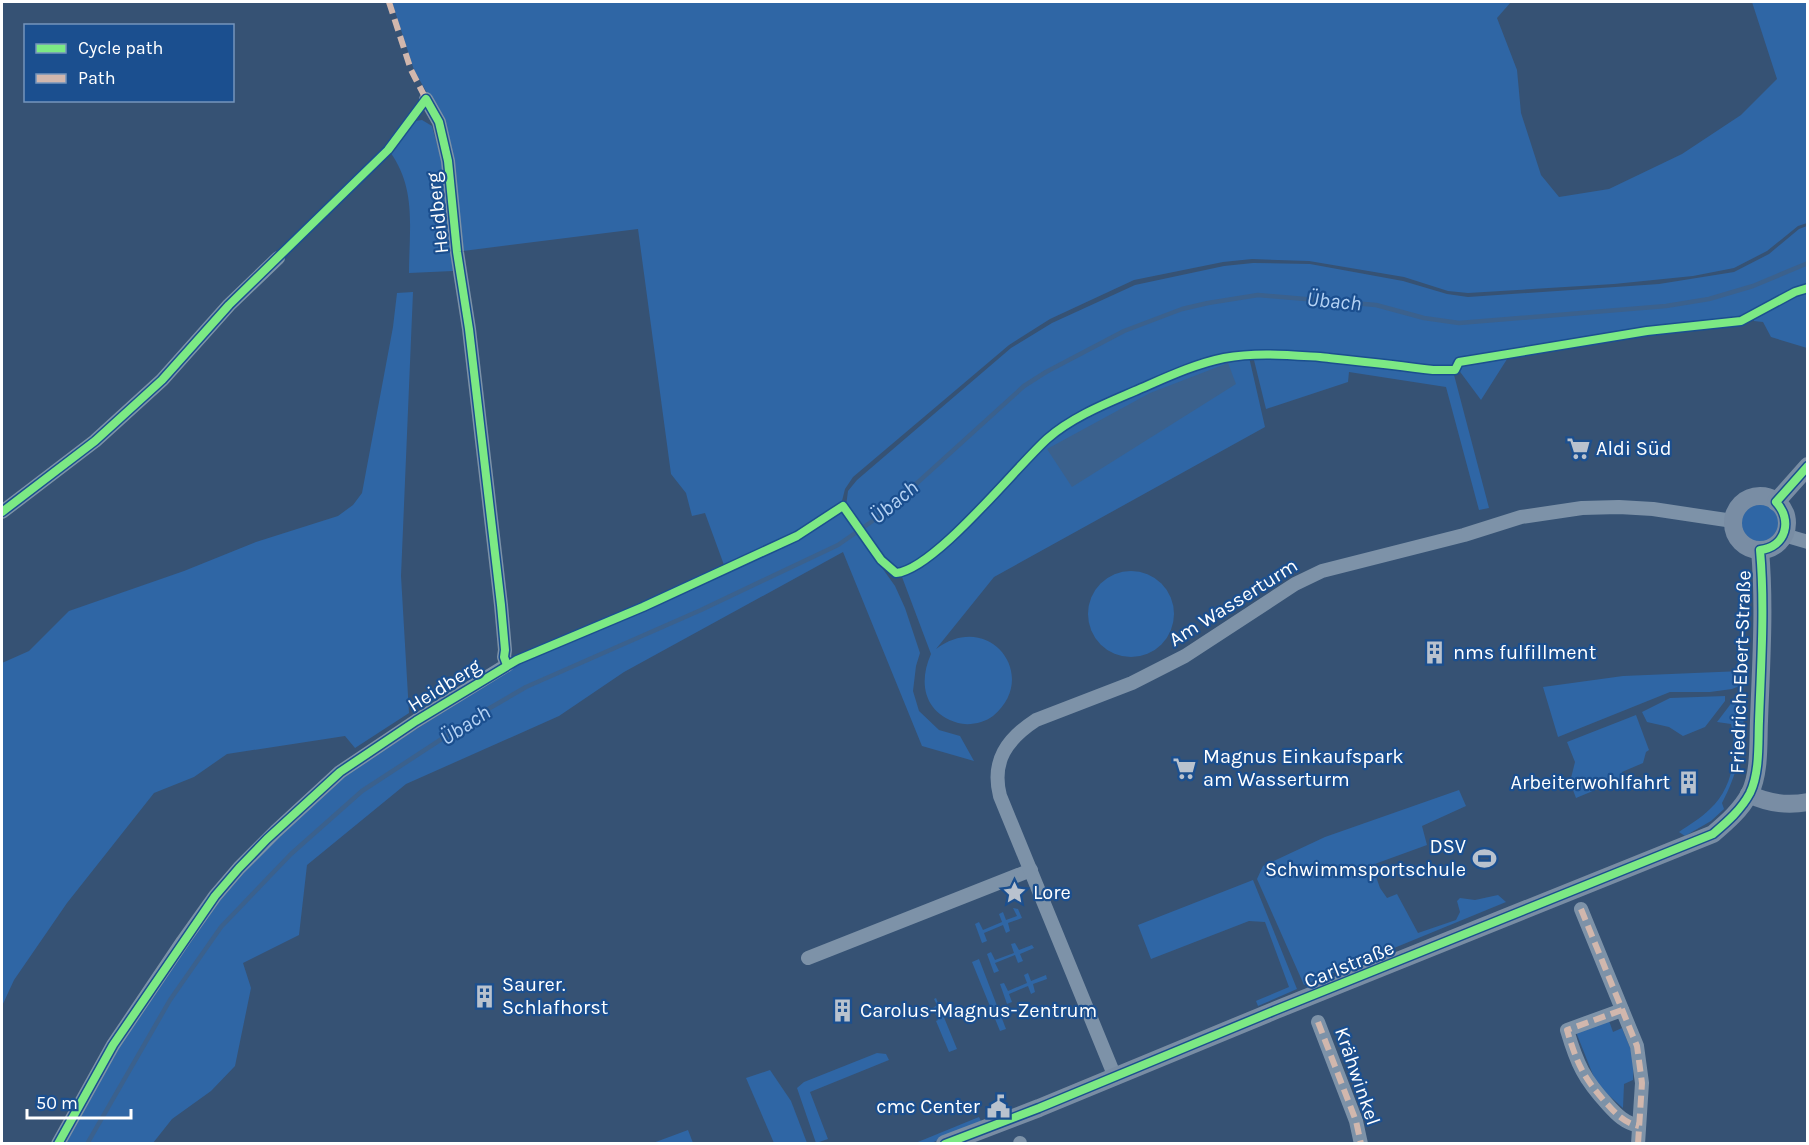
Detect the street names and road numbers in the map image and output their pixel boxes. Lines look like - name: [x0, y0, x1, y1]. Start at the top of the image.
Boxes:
- street label: Heidberg: [422, 171, 453, 255]
- street label: Am Wasserturm: [1165, 554, 1302, 651]
- street label: Friedrich-Ebert-Straße: [1725, 570, 1756, 774]
- street label: Heidberg: [403, 654, 485, 717]
- street label: Carlstraße: [1301, 936, 1398, 993]
- street label: Krähwinkel: [1330, 1024, 1385, 1128]

